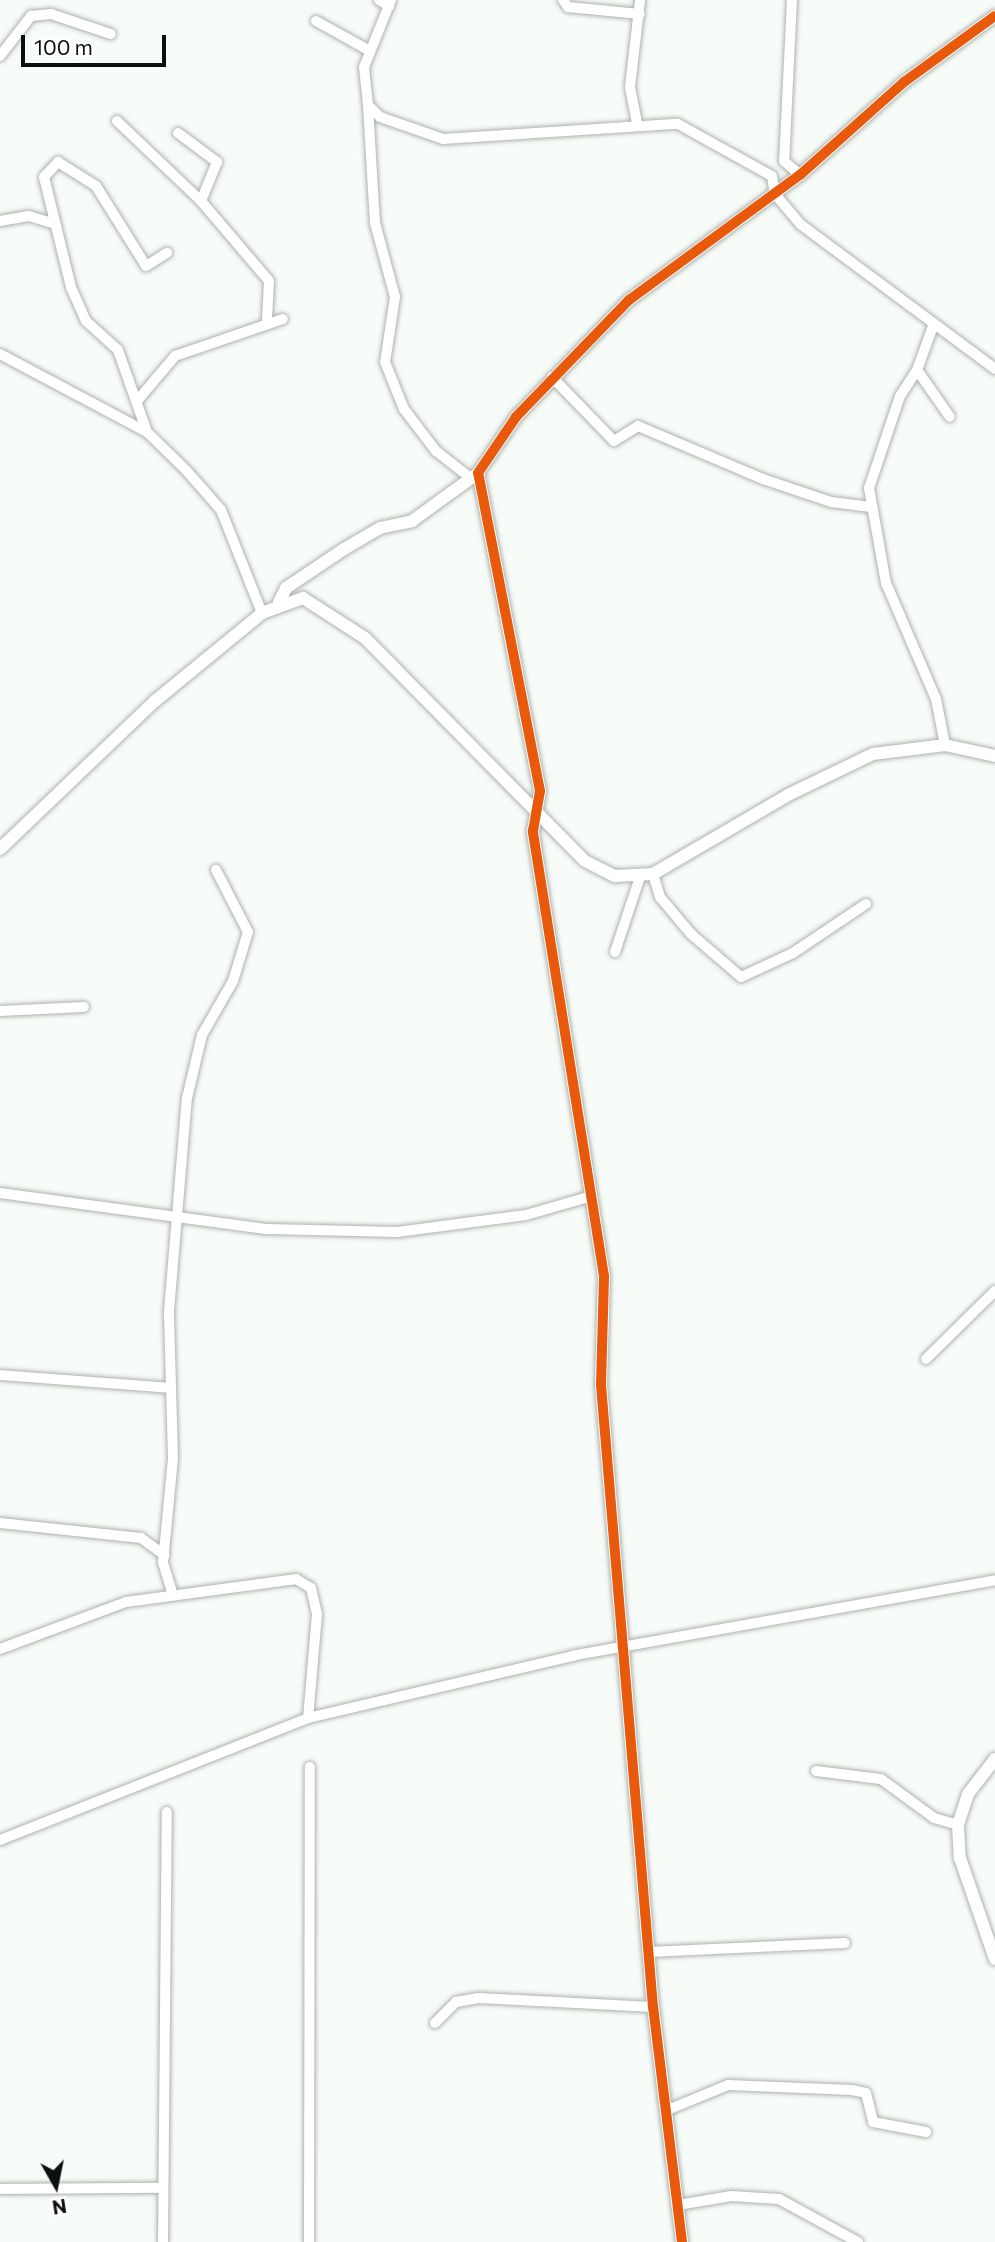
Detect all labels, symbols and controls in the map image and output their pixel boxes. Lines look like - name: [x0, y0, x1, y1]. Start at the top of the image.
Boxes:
- scale bar: [24, 21, 170, 65]
- text: 100 m: [34, 34, 93, 59]
- north arrow: [21, 2151, 91, 2221]
- text: N: [51, 2195, 68, 2220]

